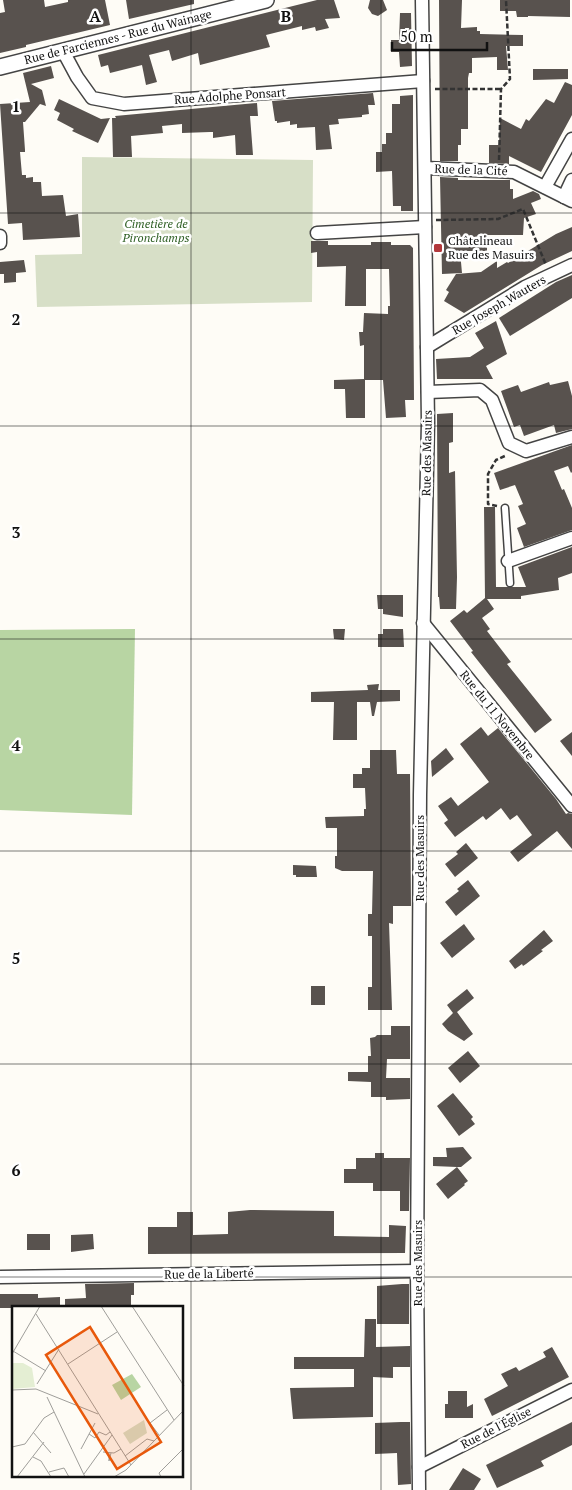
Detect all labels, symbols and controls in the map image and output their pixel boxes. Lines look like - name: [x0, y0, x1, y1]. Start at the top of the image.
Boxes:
- text: A: [89, 5, 101, 27]
- text: B: [281, 5, 291, 27]
- street label: Rue de Farciennes - Rue du Wainage: [23, 6, 213, 67]
- scale bar: [392, 20, 487, 52]
- text: 50 m: [400, 26, 433, 46]
- street label: Rue Adolphe Ponsart: [174, 84, 287, 107]
- text: 1: [11, 95, 21, 117]
- street label: Rue de la Cité: [434, 161, 508, 178]
- park label: Cimetière de Pironchamps: [122, 216, 189, 245]
- place label: Châtelineau Rue des Masuirs: [448, 233, 534, 262]
- marker: Châtelineau Rue des Masuirs: [432, 242, 444, 254]
- street label: Rue Joseph Wauters: [449, 272, 548, 338]
- text: 2: [11, 308, 21, 330]
- street label: Rue des Masuirs: [418, 410, 435, 496]
- text: 3: [11, 521, 21, 543]
- street label: Rue du 11 Novembre: [457, 667, 538, 762]
- text: 4: [11, 734, 21, 756]
- street label: Rue des Masuirs: [412, 815, 427, 901]
- text: 5: [11, 947, 21, 969]
- text: 6: [11, 1159, 21, 1181]
- street label: Rue des Masuirs: [410, 1220, 425, 1306]
- street label: Rue de la Liberté: [164, 1265, 254, 1282]
- inset map: [12, 1306, 184, 1478]
- street label: Rue de l'Église: [458, 1403, 534, 1452]

